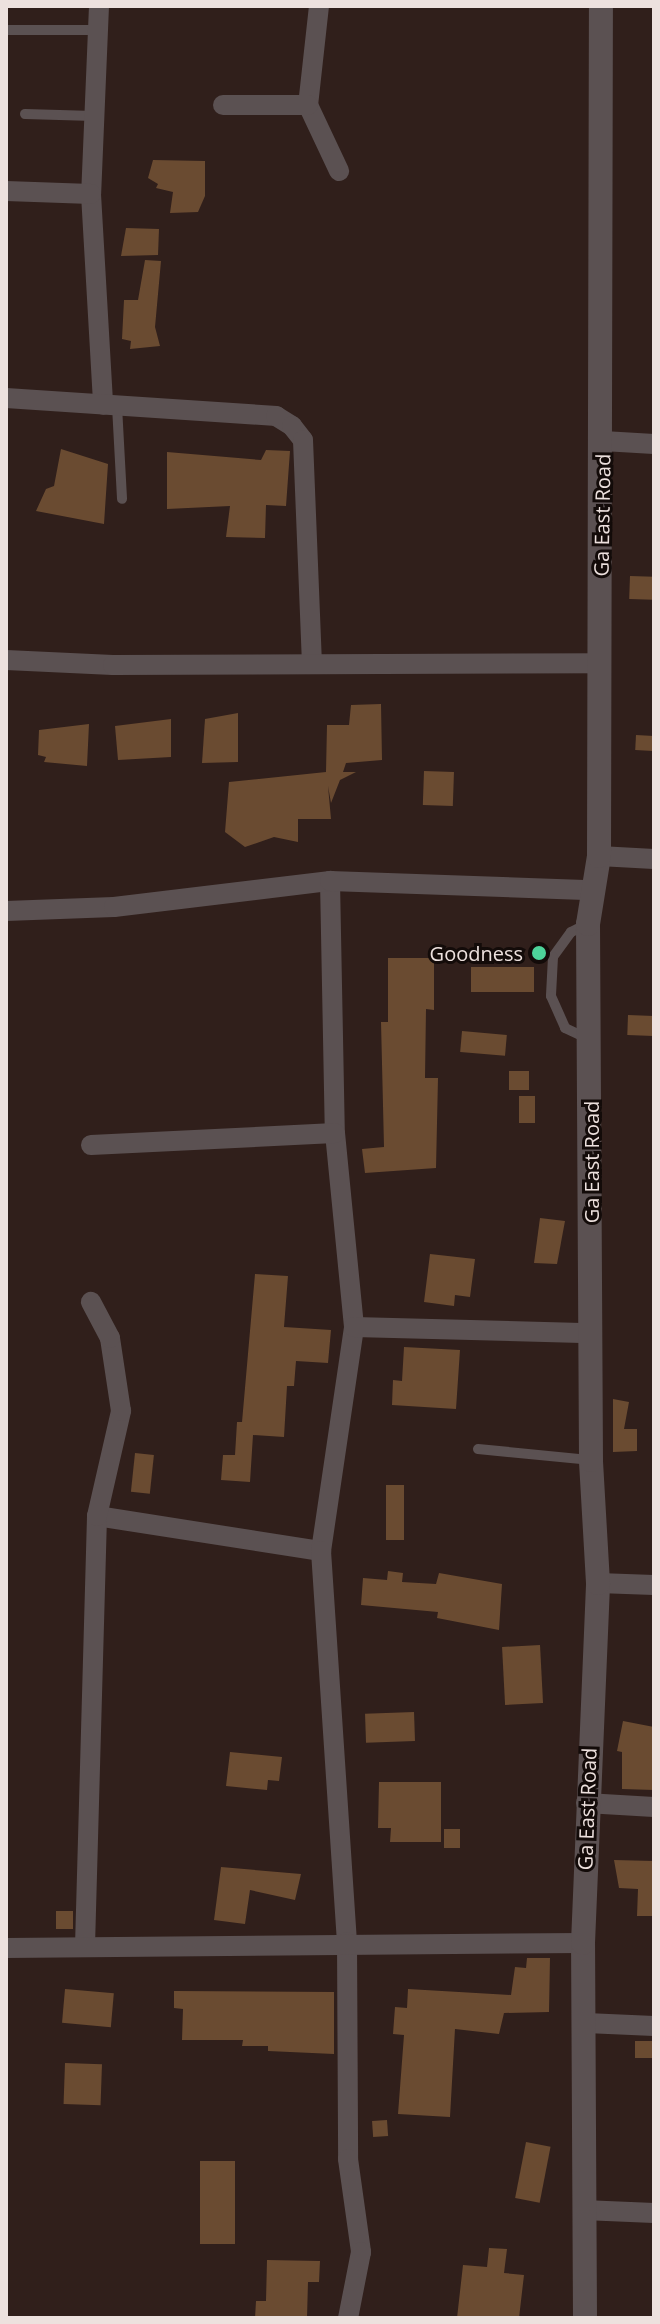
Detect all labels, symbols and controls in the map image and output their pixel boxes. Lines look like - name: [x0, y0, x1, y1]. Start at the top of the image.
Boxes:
- street label: Ga East Road: [589, 453, 615, 577]
- place label: Goodness: [430, 941, 523, 965]
- marker: Goodness: [530, 944, 548, 962]
- street label: Ga East Road: [579, 1101, 603, 1223]
- street label: Ga East Road: [573, 1747, 601, 1871]

